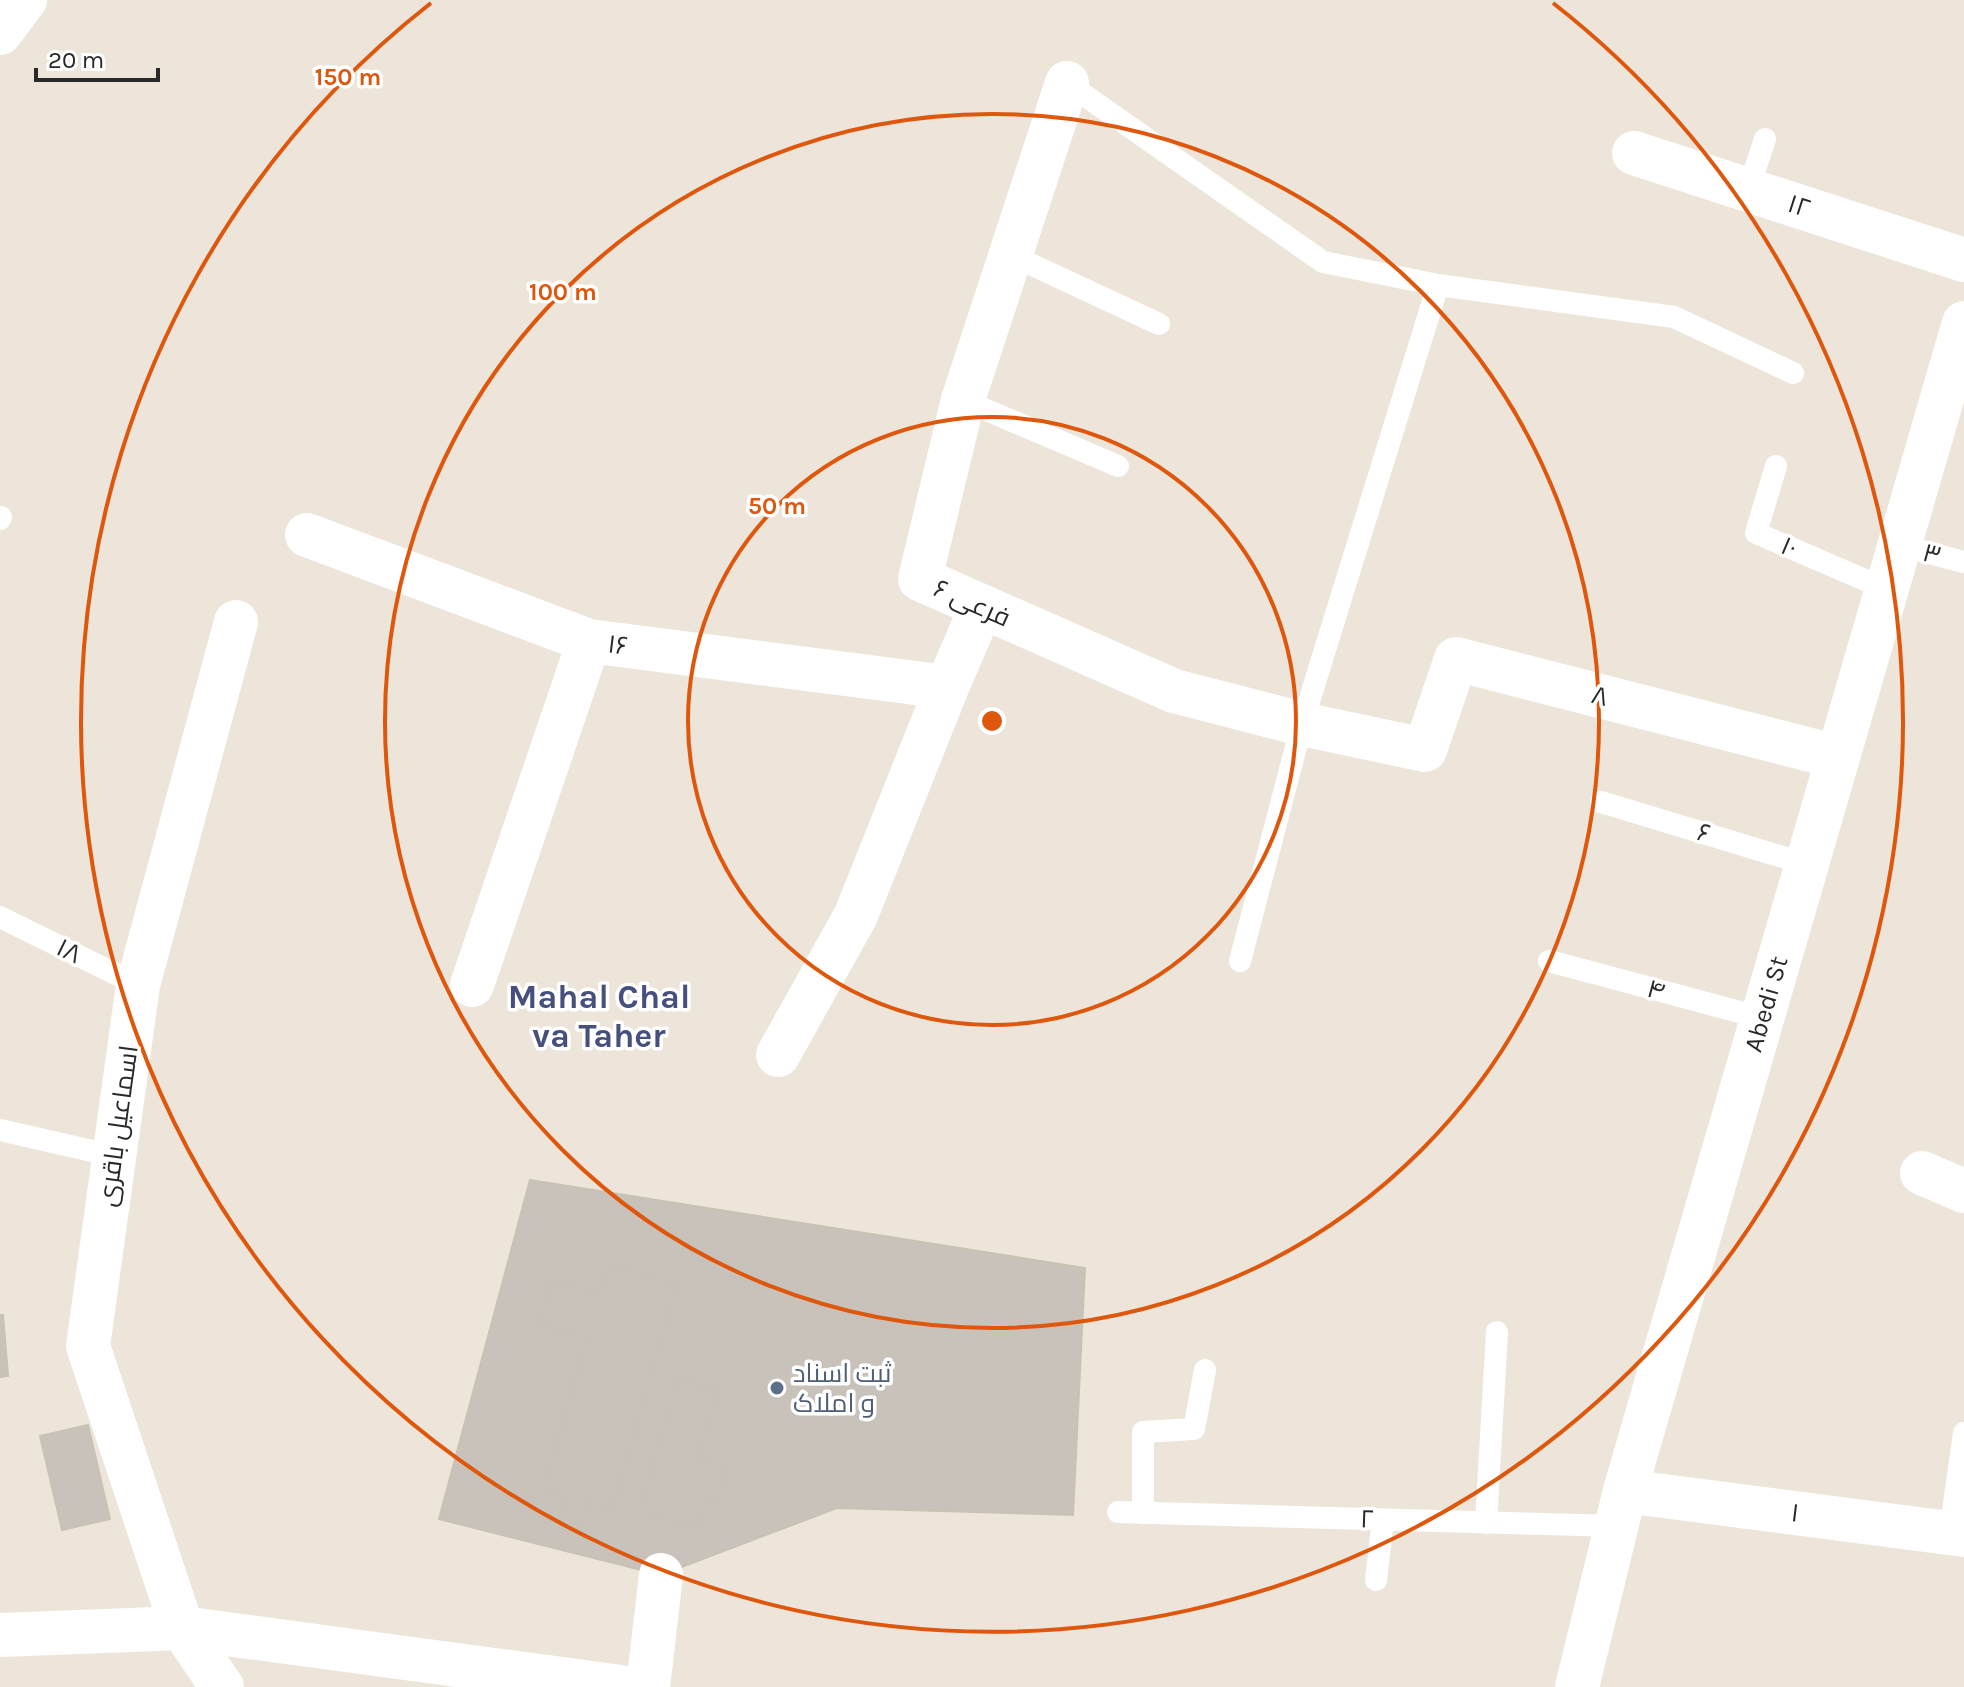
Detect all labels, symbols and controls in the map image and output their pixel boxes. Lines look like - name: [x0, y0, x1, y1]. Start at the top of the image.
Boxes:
- scale bar: [36, 32, 158, 82]
- text: 20 m: [48, 46, 104, 74]
- text: 150 m: [315, 63, 381, 91]
- street label: ۱۲: [1784, 188, 1814, 224]
- text: 100 m: [529, 278, 597, 306]
- text: 50 m: [748, 492, 806, 520]
- street label: ۱۰: [1776, 530, 1802, 564]
- street label: ۳: [1919, 537, 1945, 571]
- street label: فرعی ۶: [929, 572, 1015, 634]
- street label: ۱۶: [606, 628, 630, 662]
- street label: ۸: [1588, 679, 1612, 713]
- centre of rings: [978, 707, 1006, 735]
- street label: ۶: [1694, 816, 1714, 850]
- street label: ۱۸: [51, 932, 87, 970]
- street label: Abedi St: [1738, 952, 1795, 1056]
- street label: ۴: [1644, 973, 1668, 1007]
- district label: Mahal Chal va Taher: [508, 977, 690, 1056]
- street label: اسماعیل باقری: [91, 1043, 145, 1209]
- place label: ثبت اسناد و املاک: [793, 1358, 891, 1419]
- marker: ثبت اسناد و املاک: [768, 1379, 786, 1397]
- street label: ۱: [1789, 1497, 1801, 1529]
- street label: ۲: [1360, 1503, 1374, 1535]

